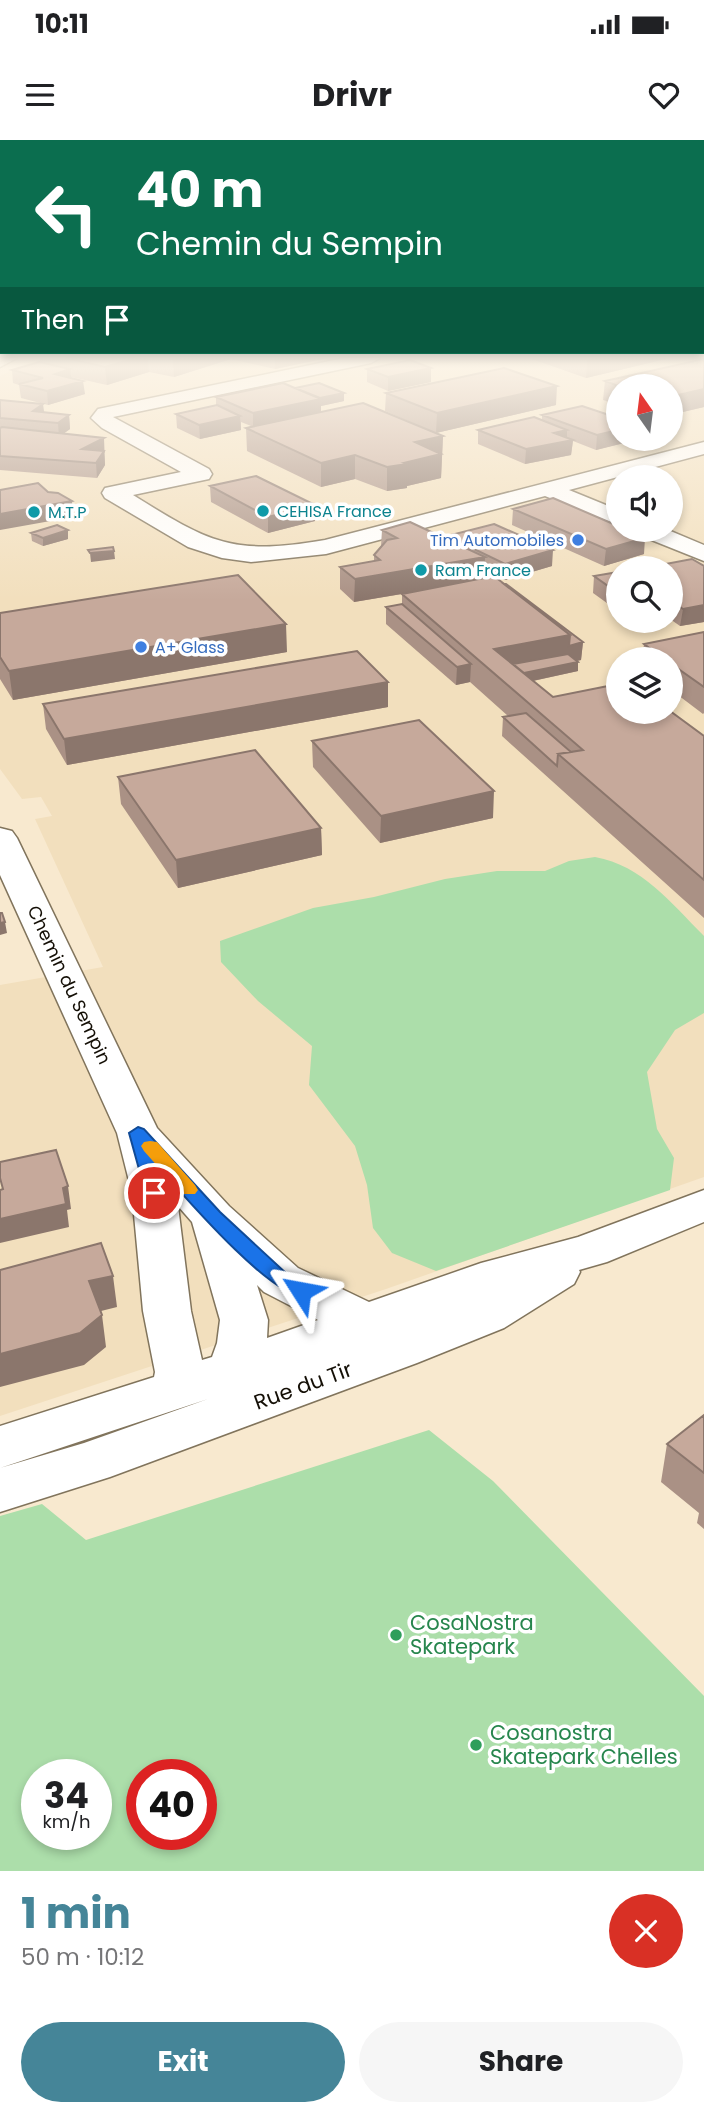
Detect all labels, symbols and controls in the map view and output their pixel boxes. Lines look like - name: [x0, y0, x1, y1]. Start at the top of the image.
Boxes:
- text: 10:11: [35, 6, 89, 42]
- text: Drivr: [312, 72, 392, 117]
- icon: menu: [21, 76, 59, 114]
- icon: heart: [645, 76, 683, 114]
- text: 40 m: [136, 156, 263, 224]
- icon: left: [21, 168, 112, 259]
- text: Chemin du Sempin: [136, 221, 443, 266]
- icon: arrive: [98, 301, 136, 339]
- text: Then: [21, 302, 84, 338]
- north arrow: [606, 374, 682, 452]
- map controls: [606, 374, 683, 724]
- button: sound: [606, 465, 683, 542]
- place label: CEHISA France: [277, 500, 392, 523]
- place label: M.T.P: [48, 501, 86, 524]
- marker: CEHISA France: [255, 503, 271, 519]
- marker: M.T.P: [26, 504, 42, 520]
- place label: Tim Automobiles: [430, 529, 564, 552]
- marker: Tim Automobiles: [570, 532, 586, 548]
- button: search: [606, 556, 683, 633]
- place label: Ram France: [435, 559, 531, 582]
- marker: Ram France: [413, 562, 429, 578]
- place label: A+ Glass: [155, 636, 225, 659]
- marker: A+ Glass: [133, 639, 149, 655]
- button: layers: [606, 647, 683, 724]
- street label: Chemin du Sempin: [22, 901, 117, 1068]
- pin: [124, 1163, 184, 1223]
- icon: arrive: [135, 1174, 173, 1212]
- position arrow: [264, 1254, 338, 1328]
- street label: Rue du Tir: [250, 1354, 356, 1417]
- place label: CosaNostra Skatepark: [410, 1608, 534, 1661]
- marker: CosaNostra Skatepark: [388, 1627, 404, 1643]
- place label: Cosanostra Skatepark Chelles: [490, 1718, 678, 1771]
- marker: Cosanostra Skatepark Chelles: [468, 1737, 484, 1753]
- speed limit sign: 40: [126, 1759, 217, 1850]
- text: 34: [44, 1771, 89, 1820]
- text: km/h: [43, 1809, 90, 1834]
- text: 1 min: [21, 1884, 131, 1943]
- button: close: [609, 1894, 683, 1968]
- text: 50 m · 10:12: [21, 1941, 144, 1973]
- button: Exit: [21, 2022, 345, 2102]
- button: Share: [359, 2022, 683, 2102]

